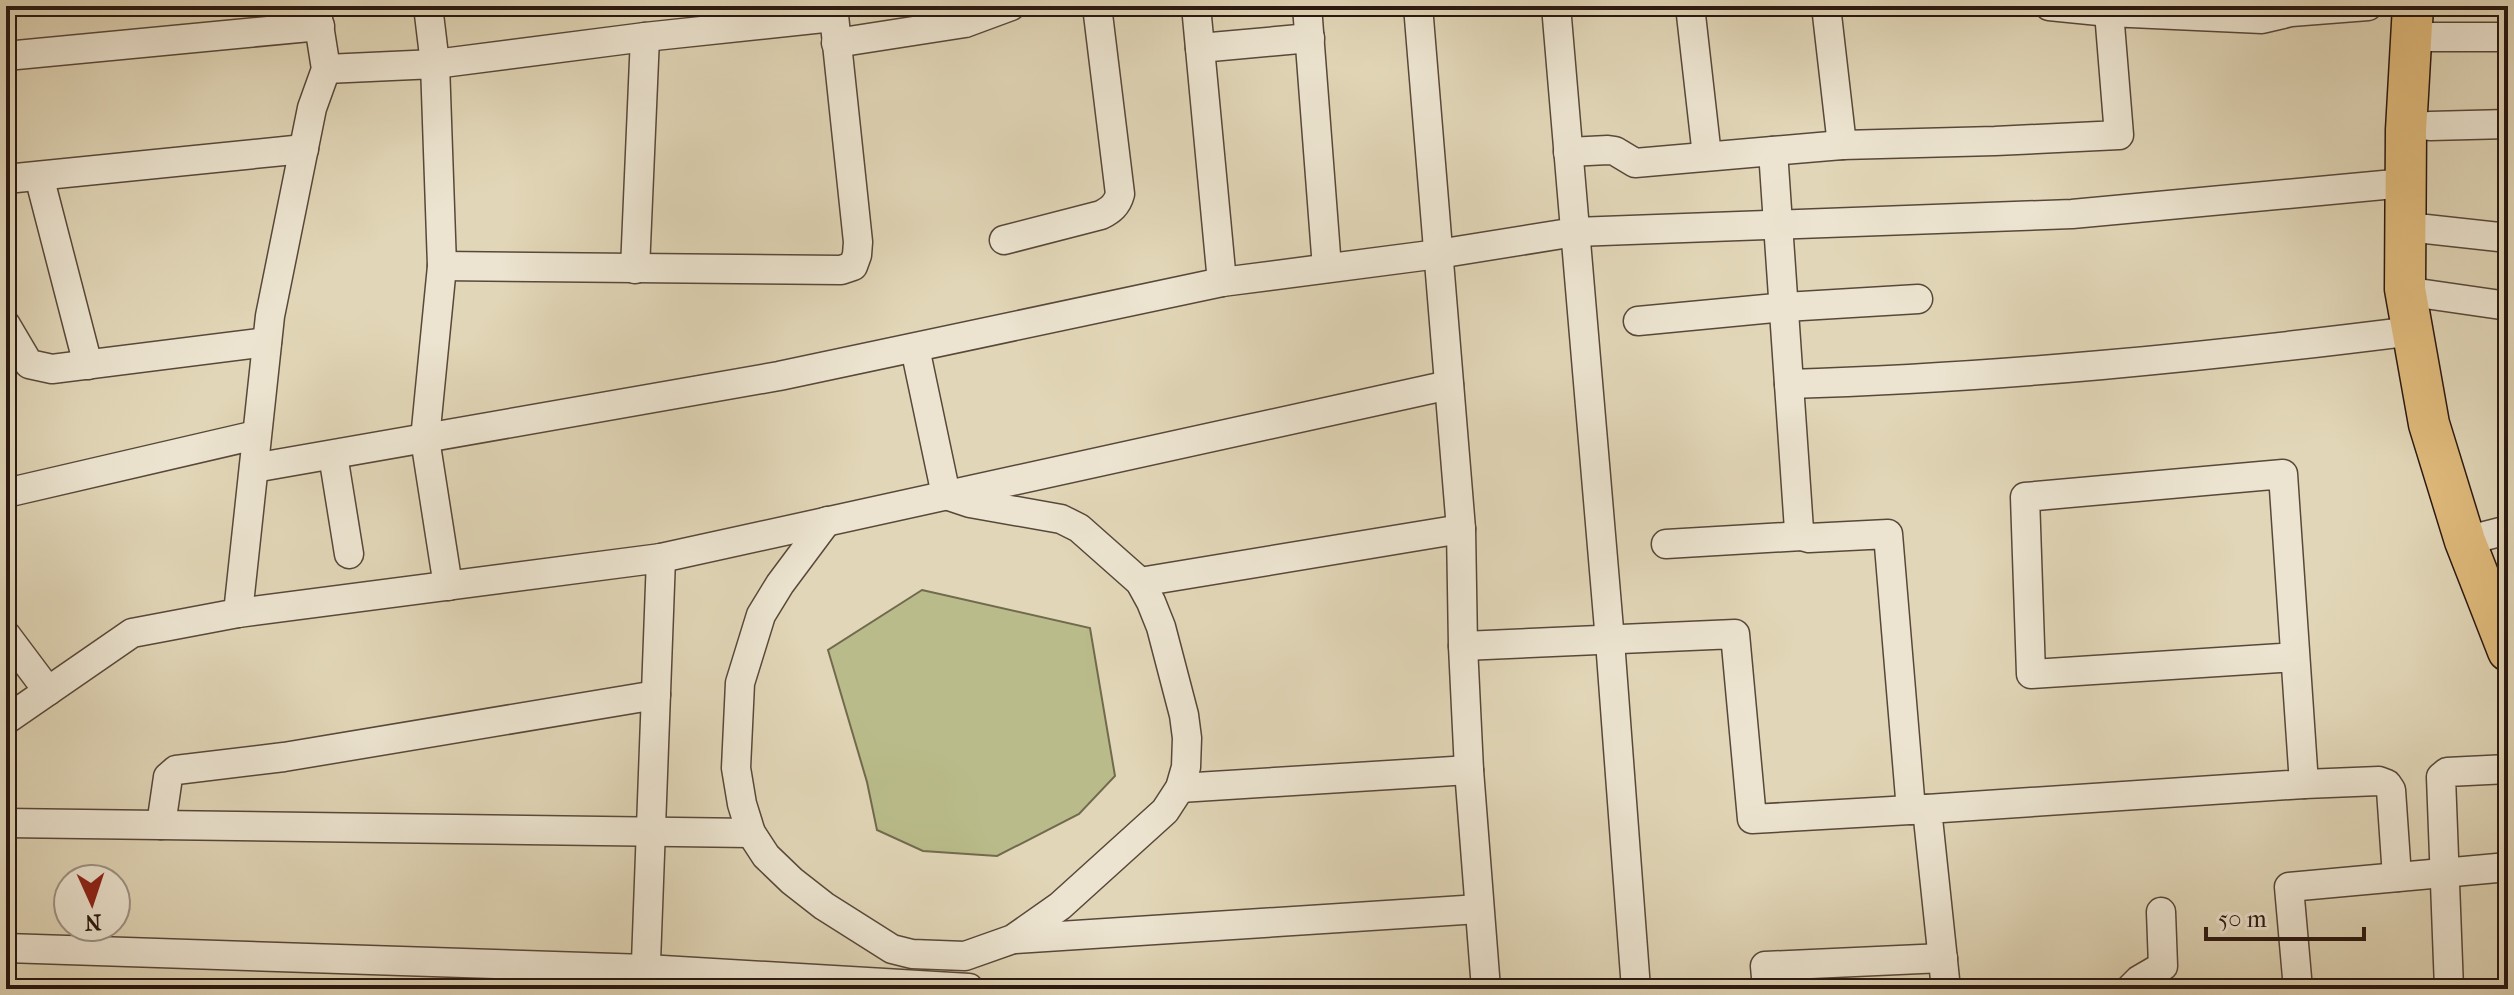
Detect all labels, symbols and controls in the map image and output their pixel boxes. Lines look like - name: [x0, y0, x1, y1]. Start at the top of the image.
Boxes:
- north arrow: [52, 863, 132, 943]
- scale bar: [2206, 891, 2364, 941]
- text: 50 m: [2218, 905, 2267, 933]
- text: N: [84, 909, 102, 935]

